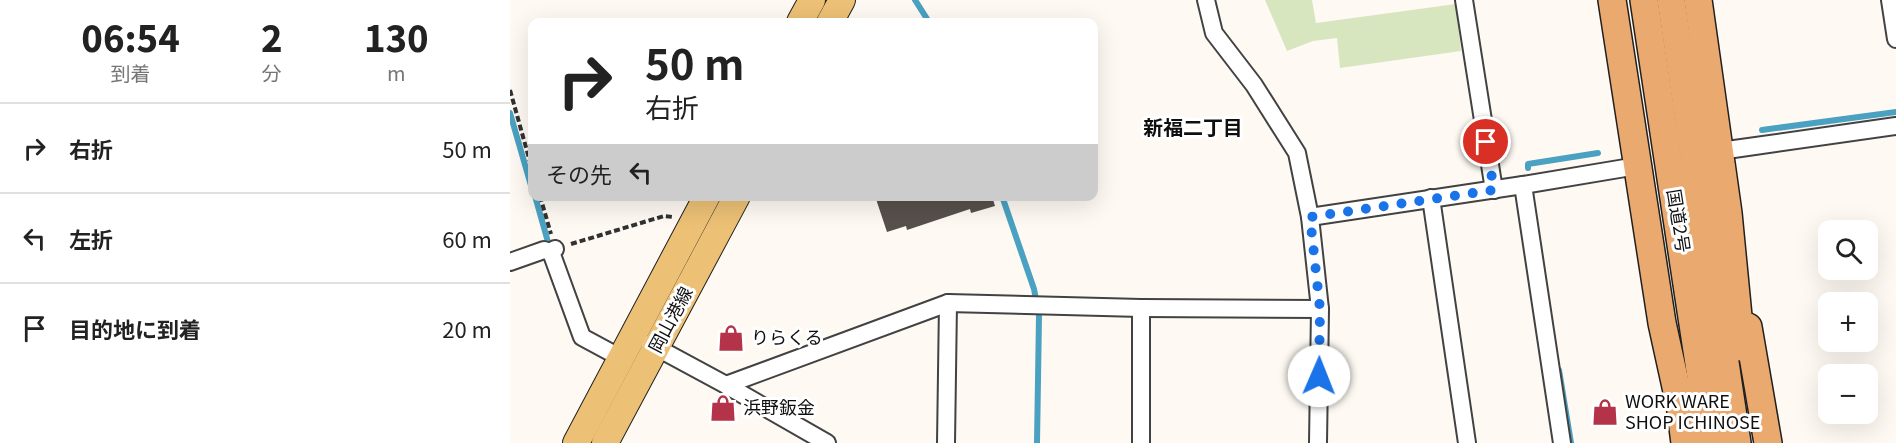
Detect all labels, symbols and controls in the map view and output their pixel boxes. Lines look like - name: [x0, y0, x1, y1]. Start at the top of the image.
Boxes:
- text: 06:54: [81, 10, 180, 62]
- text: 2: [261, 10, 283, 62]
- text: 130: [364, 10, 429, 62]
- text: 50 m: [645, 31, 745, 92]
- icon: right: [546, 42, 624, 120]
- text: 到着: [111, 58, 151, 87]
- text: 分: [262, 58, 282, 87]
- text: m: [387, 58, 406, 87]
- text: 右折: [645, 87, 699, 126]
- district label: 新福二丁目: [1143, 112, 1243, 141]
- pin: [1460, 116, 1511, 167]
- icon: arrive: [1469, 125, 1502, 158]
- icon: right: [18, 132, 51, 165]
- text: 右折: [69, 132, 113, 164]
- text: 50 m: [442, 132, 492, 164]
- icon: left: [624, 156, 657, 189]
- text: その先: [546, 157, 612, 189]
- street label: 国道2号: [1662, 187, 1698, 254]
- map controls: [1818, 220, 1878, 424]
- button: search: [1818, 220, 1878, 280]
- icon: left: [18, 222, 51, 255]
- text: 左折: [69, 222, 113, 254]
- text: 60 m: [442, 222, 492, 254]
- street label: 岡山港線: [641, 281, 698, 357]
- button: +: [1818, 292, 1878, 352]
- icon: arrive: [18, 312, 51, 345]
- text: 目的地に到着: [69, 312, 201, 344]
- text: 20 m: [442, 312, 492, 344]
- shop icon: りらくる: [716, 323, 746, 353]
- place label: りらくる: [751, 323, 823, 349]
- position arrow: [1287, 344, 1351, 408]
- button: −: [1818, 364, 1878, 424]
- place label: WORK WARE SHOP ICHINOSE: [1625, 387, 1760, 434]
- shop icon: 浜野鈑金: [708, 393, 738, 423]
- place label: 浜野鈑金: [743, 393, 815, 419]
- shop icon: WORK WARE SHOP ICHINOSE: [1590, 397, 1620, 427]

